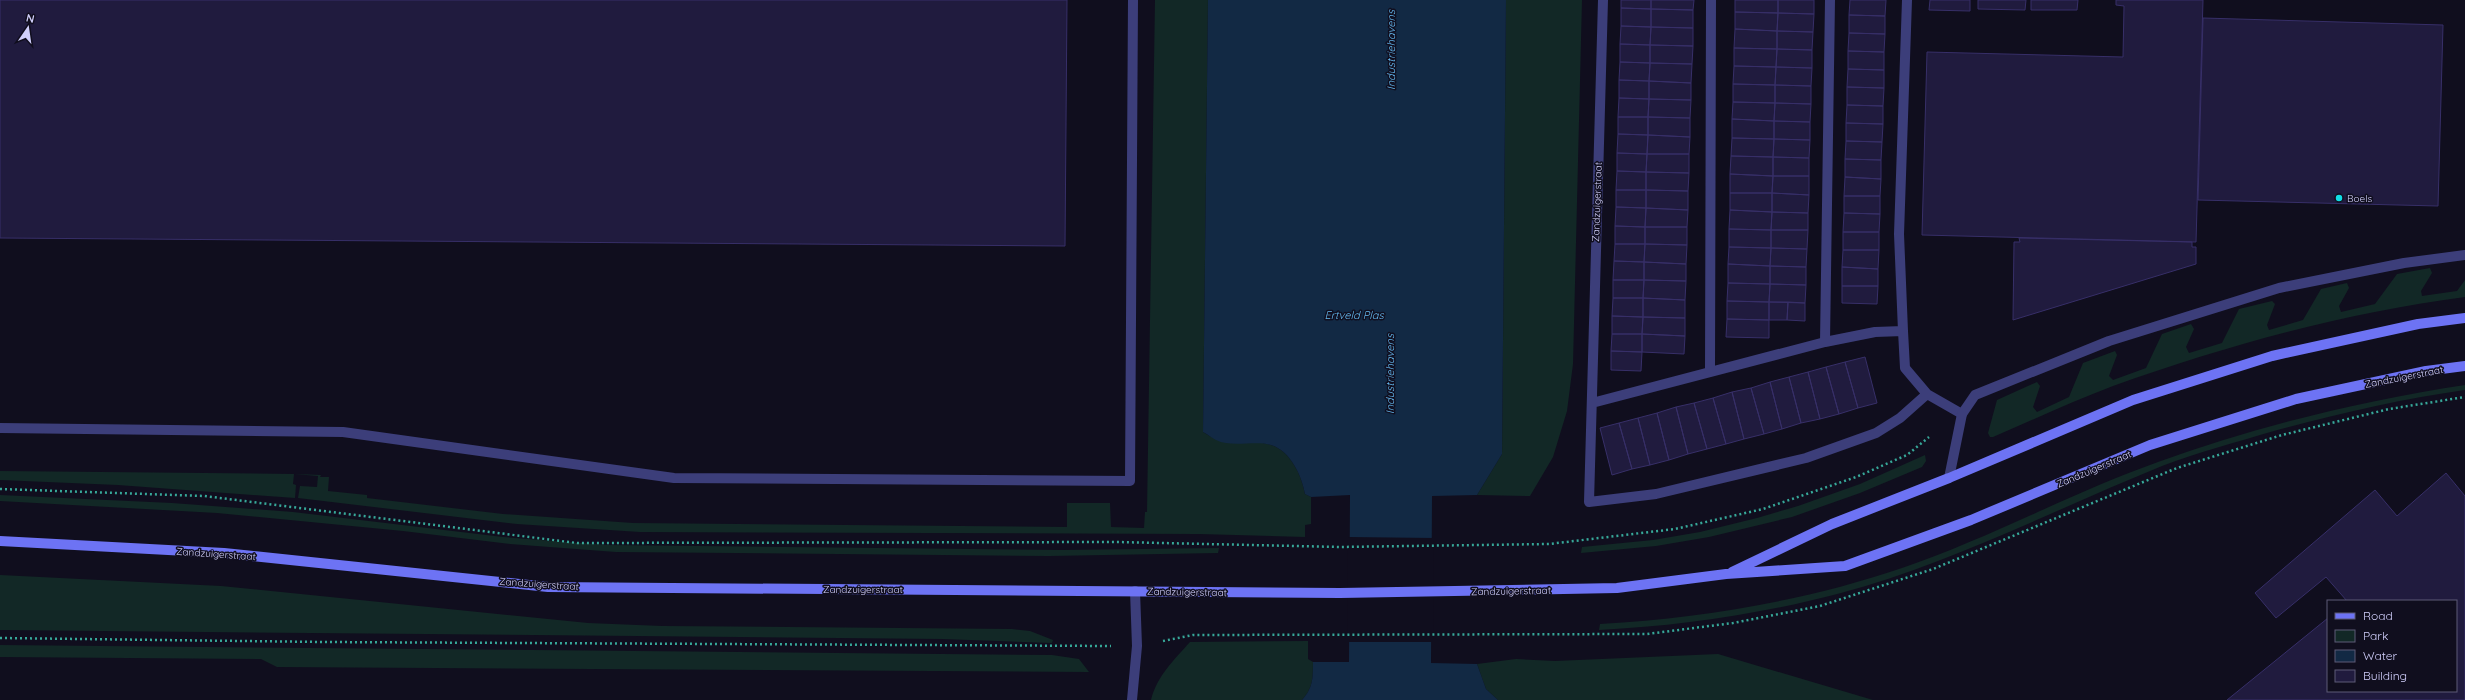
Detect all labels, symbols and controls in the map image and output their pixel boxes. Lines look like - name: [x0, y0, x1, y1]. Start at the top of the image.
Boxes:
- north arrow: [8, 8, 48, 48]
- water label: Industriehavens: [1384, 9, 1398, 90]
- text: N: [25, 11, 36, 26]
- street label: Zandzuigerstraat: [1589, 161, 1605, 242]
- place label: Boels: [2347, 192, 2372, 205]
- marker: Boels: [2334, 193, 2344, 203]
- water label: Ertveld Plas: [1324, 308, 1384, 322]
- water label: Industriehavens: [1383, 333, 1397, 414]
- street label: Zandzuigerstraat: [2364, 363, 2445, 391]
- street label: Zandzuigerstraat: [2055, 447, 2134, 491]
- street label: Zandzuigerstraat: [176, 545, 257, 563]
- street label: Zandzuigerstraat: [499, 575, 580, 593]
- street label: Zandzuigerstraat: [823, 583, 904, 596]
- street label: Zandzuigerstraat: [1471, 584, 1552, 598]
- street label: Zandzuigerstraat: [1147, 585, 1228, 599]
- legend: [2327, 600, 2457, 692]
- text: Road: [2363, 608, 2393, 623]
- text: Park: [2363, 628, 2388, 643]
- text: Water: [2363, 648, 2398, 663]
- text: Building: [2363, 668, 2407, 683]

